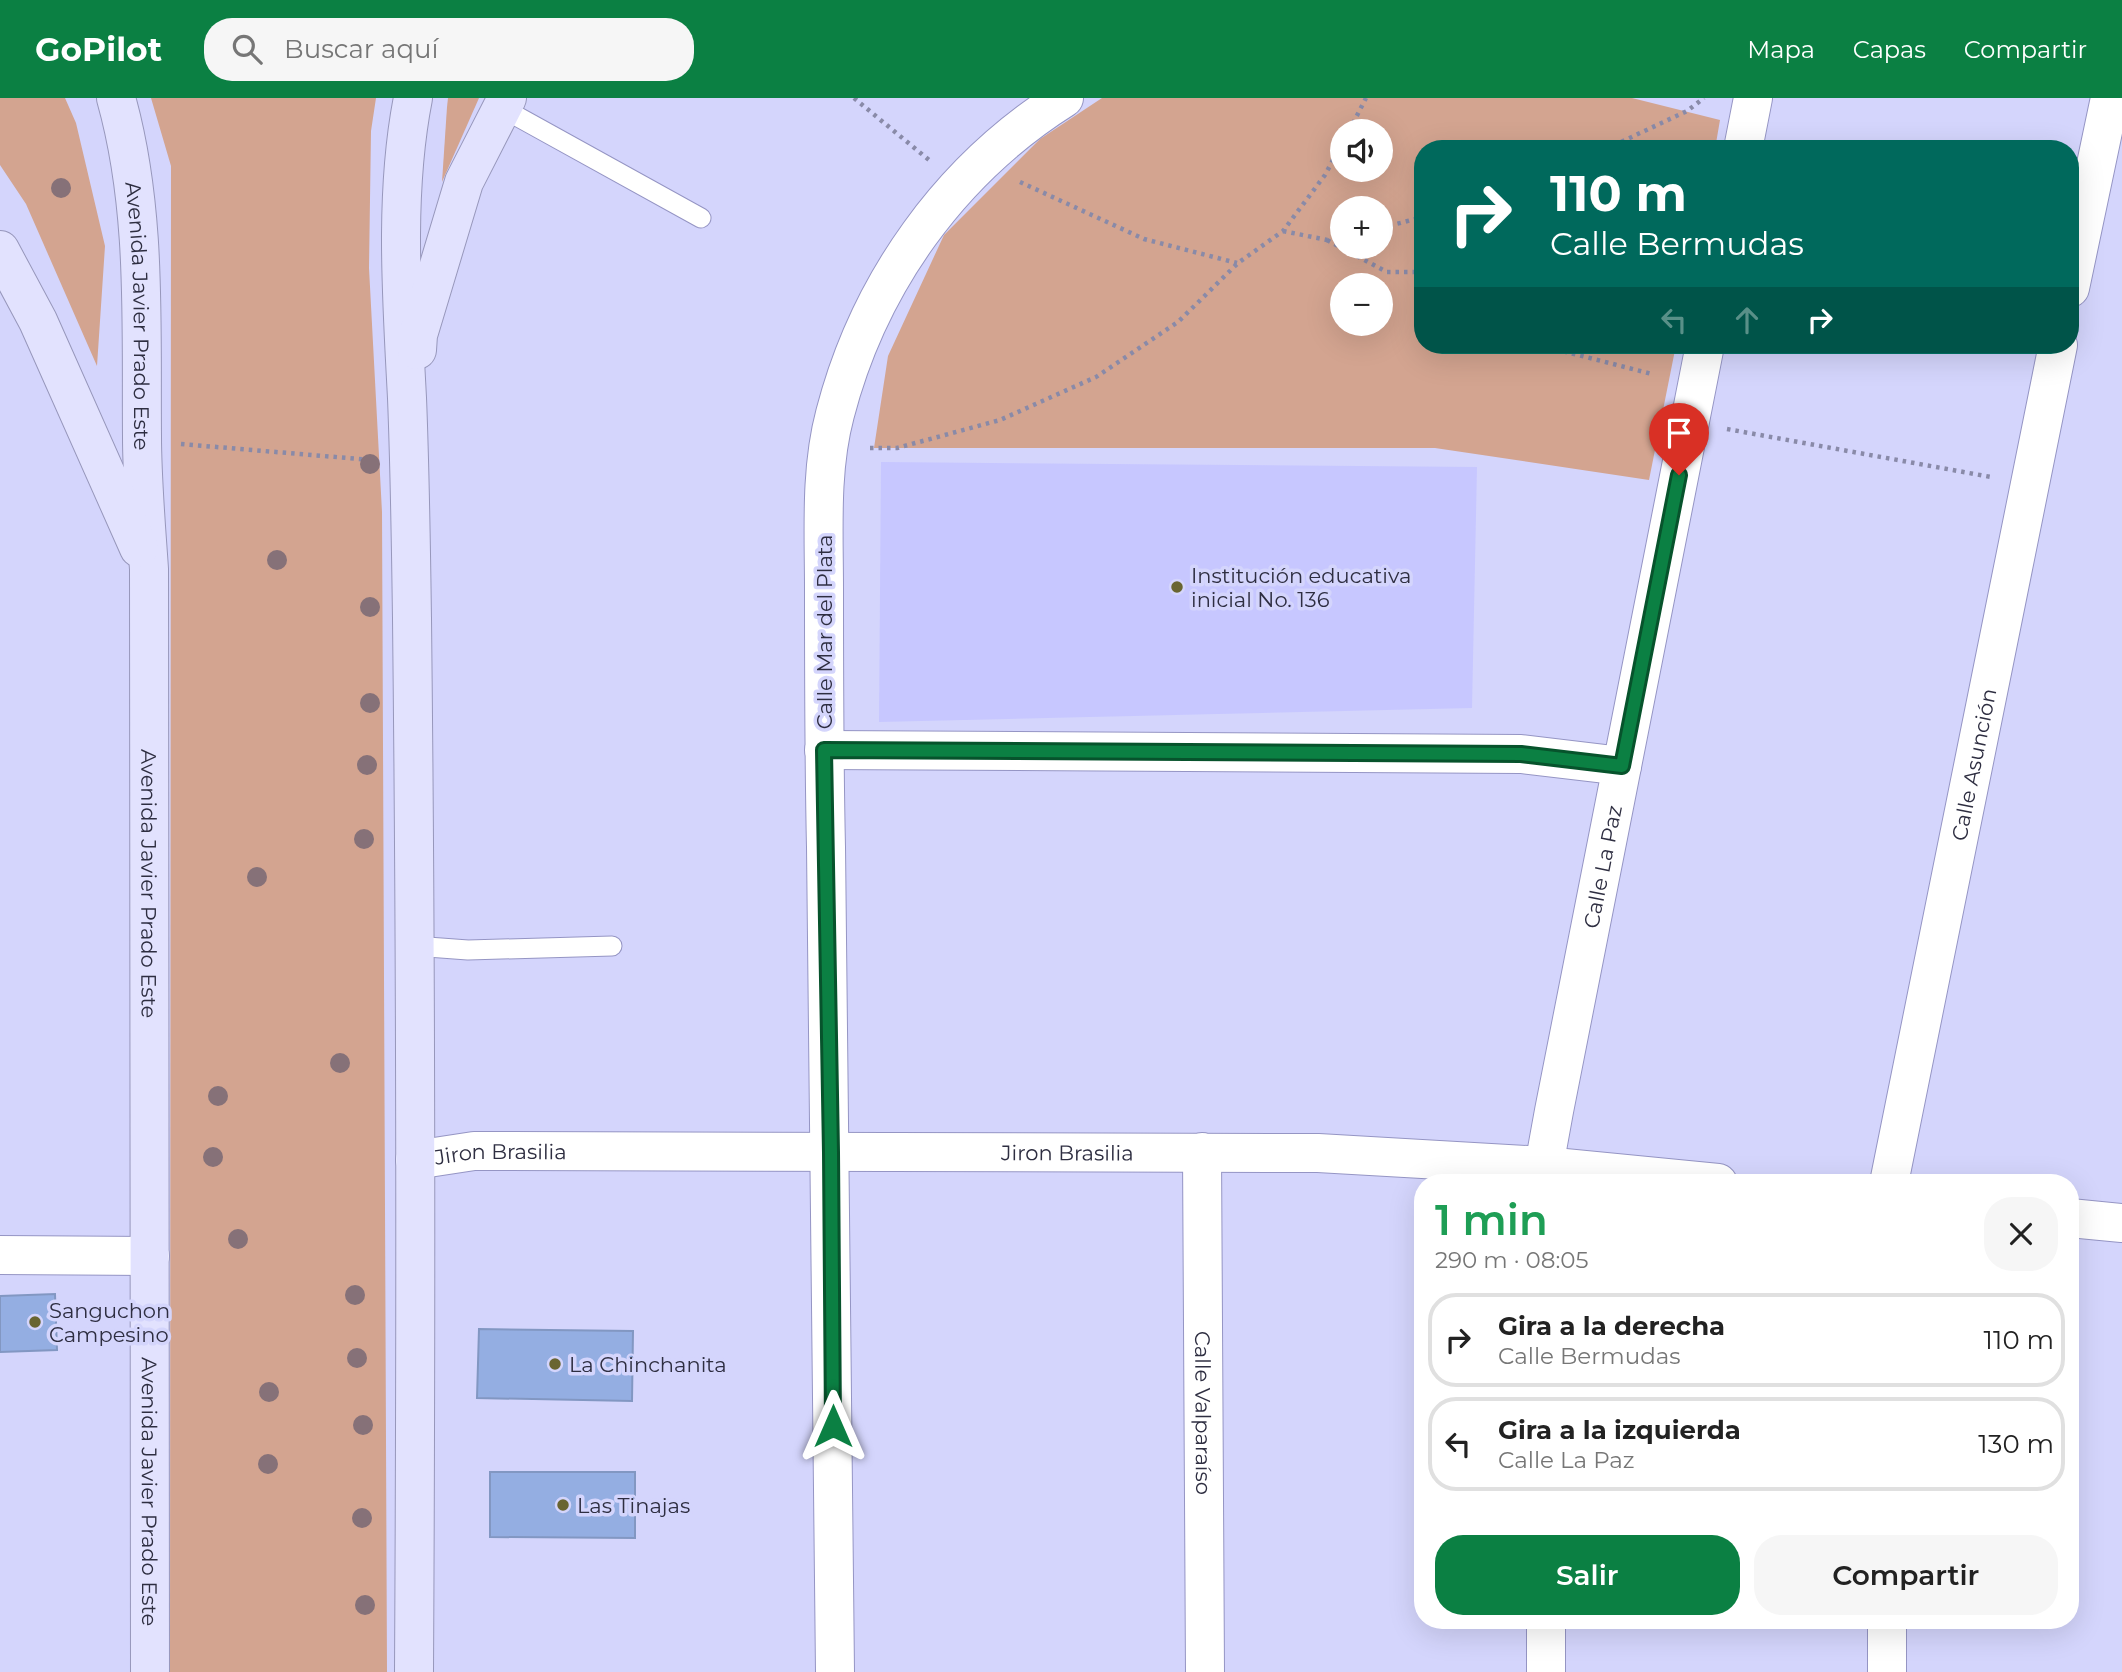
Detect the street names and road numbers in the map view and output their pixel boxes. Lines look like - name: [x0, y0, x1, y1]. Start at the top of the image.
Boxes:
- street label: Avenida Javier Prado Este: [121, 180, 155, 451]
- street label: Calle Mar del Plata: [812, 535, 837, 729]
- street label: Calle Asunción: [1946, 686, 2001, 843]
- street label: Avenida Javier Prado Este: [137, 749, 162, 1018]
- street label: Calle La Paz: [1578, 803, 1627, 930]
- street label: Jiron Brasilia: [432, 1138, 567, 1170]
- street label: Jiron Brasilia: [1000, 1140, 1134, 1165]
- street label: Calle Valparaíso: [1191, 1331, 1216, 1495]
- street label: Avenida Javier Prado Este: [137, 1357, 162, 1626]

